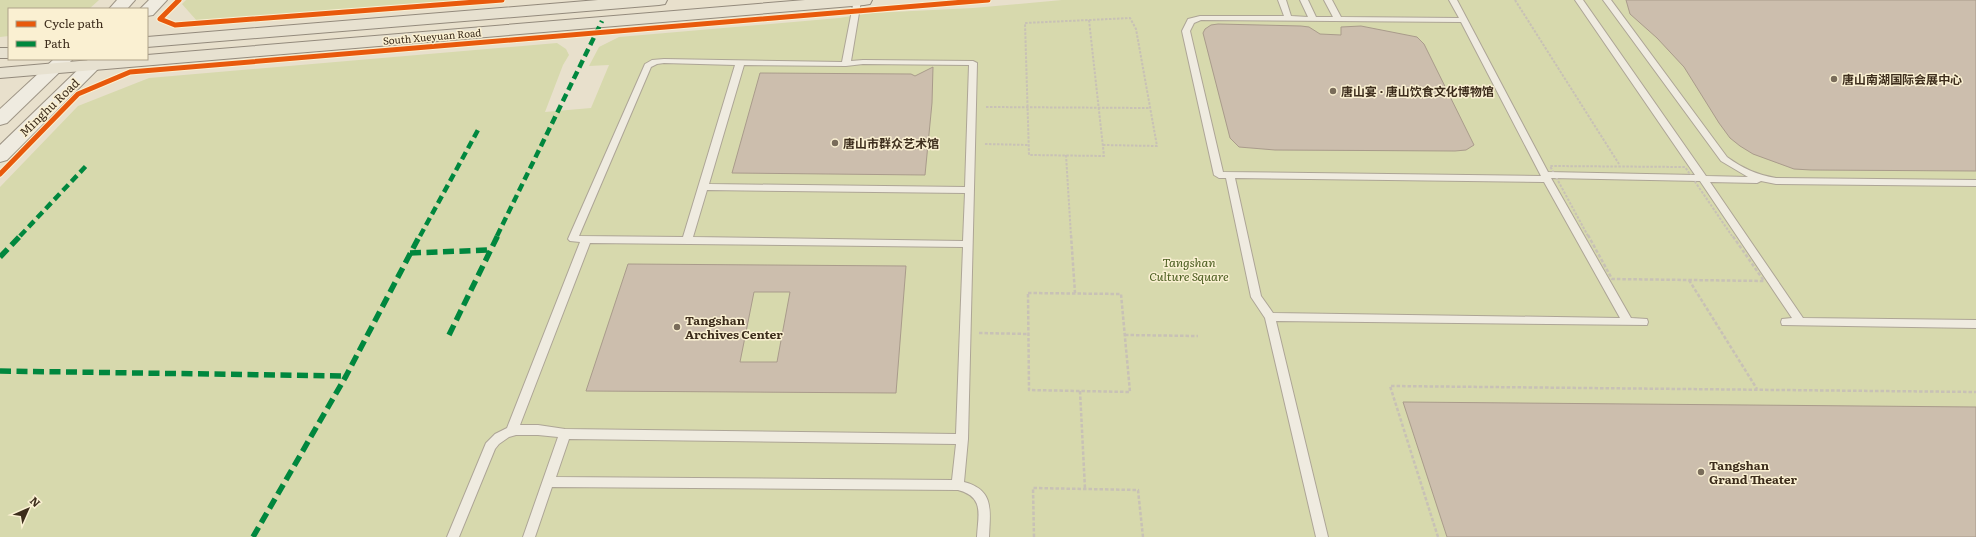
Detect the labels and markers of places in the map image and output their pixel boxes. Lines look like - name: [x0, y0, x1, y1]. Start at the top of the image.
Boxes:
- place label: 唐山南湖国际会展中心: [1842, 70, 1962, 88]
- marker: 唐山南湖国际会展中心: [1829, 74, 1839, 84]
- place label: 唐山宴 · 唐山饮食文化博物馆: [1341, 82, 1494, 100]
- marker: 唐山宴 · 唐山饮食文化博物馆: [1328, 86, 1338, 96]
- place label: 唐山市群众艺术馆: [843, 134, 939, 152]
- marker: 唐山市群众艺术馆: [830, 138, 840, 148]
- place label: Tangshan Archives Center: [685, 311, 783, 343]
- marker: Tangshan Archives Center: [672, 322, 682, 332]
- place label: Tangshan Grand Theater: [1709, 456, 1798, 488]
- marker: Tangshan Grand Theater: [1696, 467, 1706, 477]

